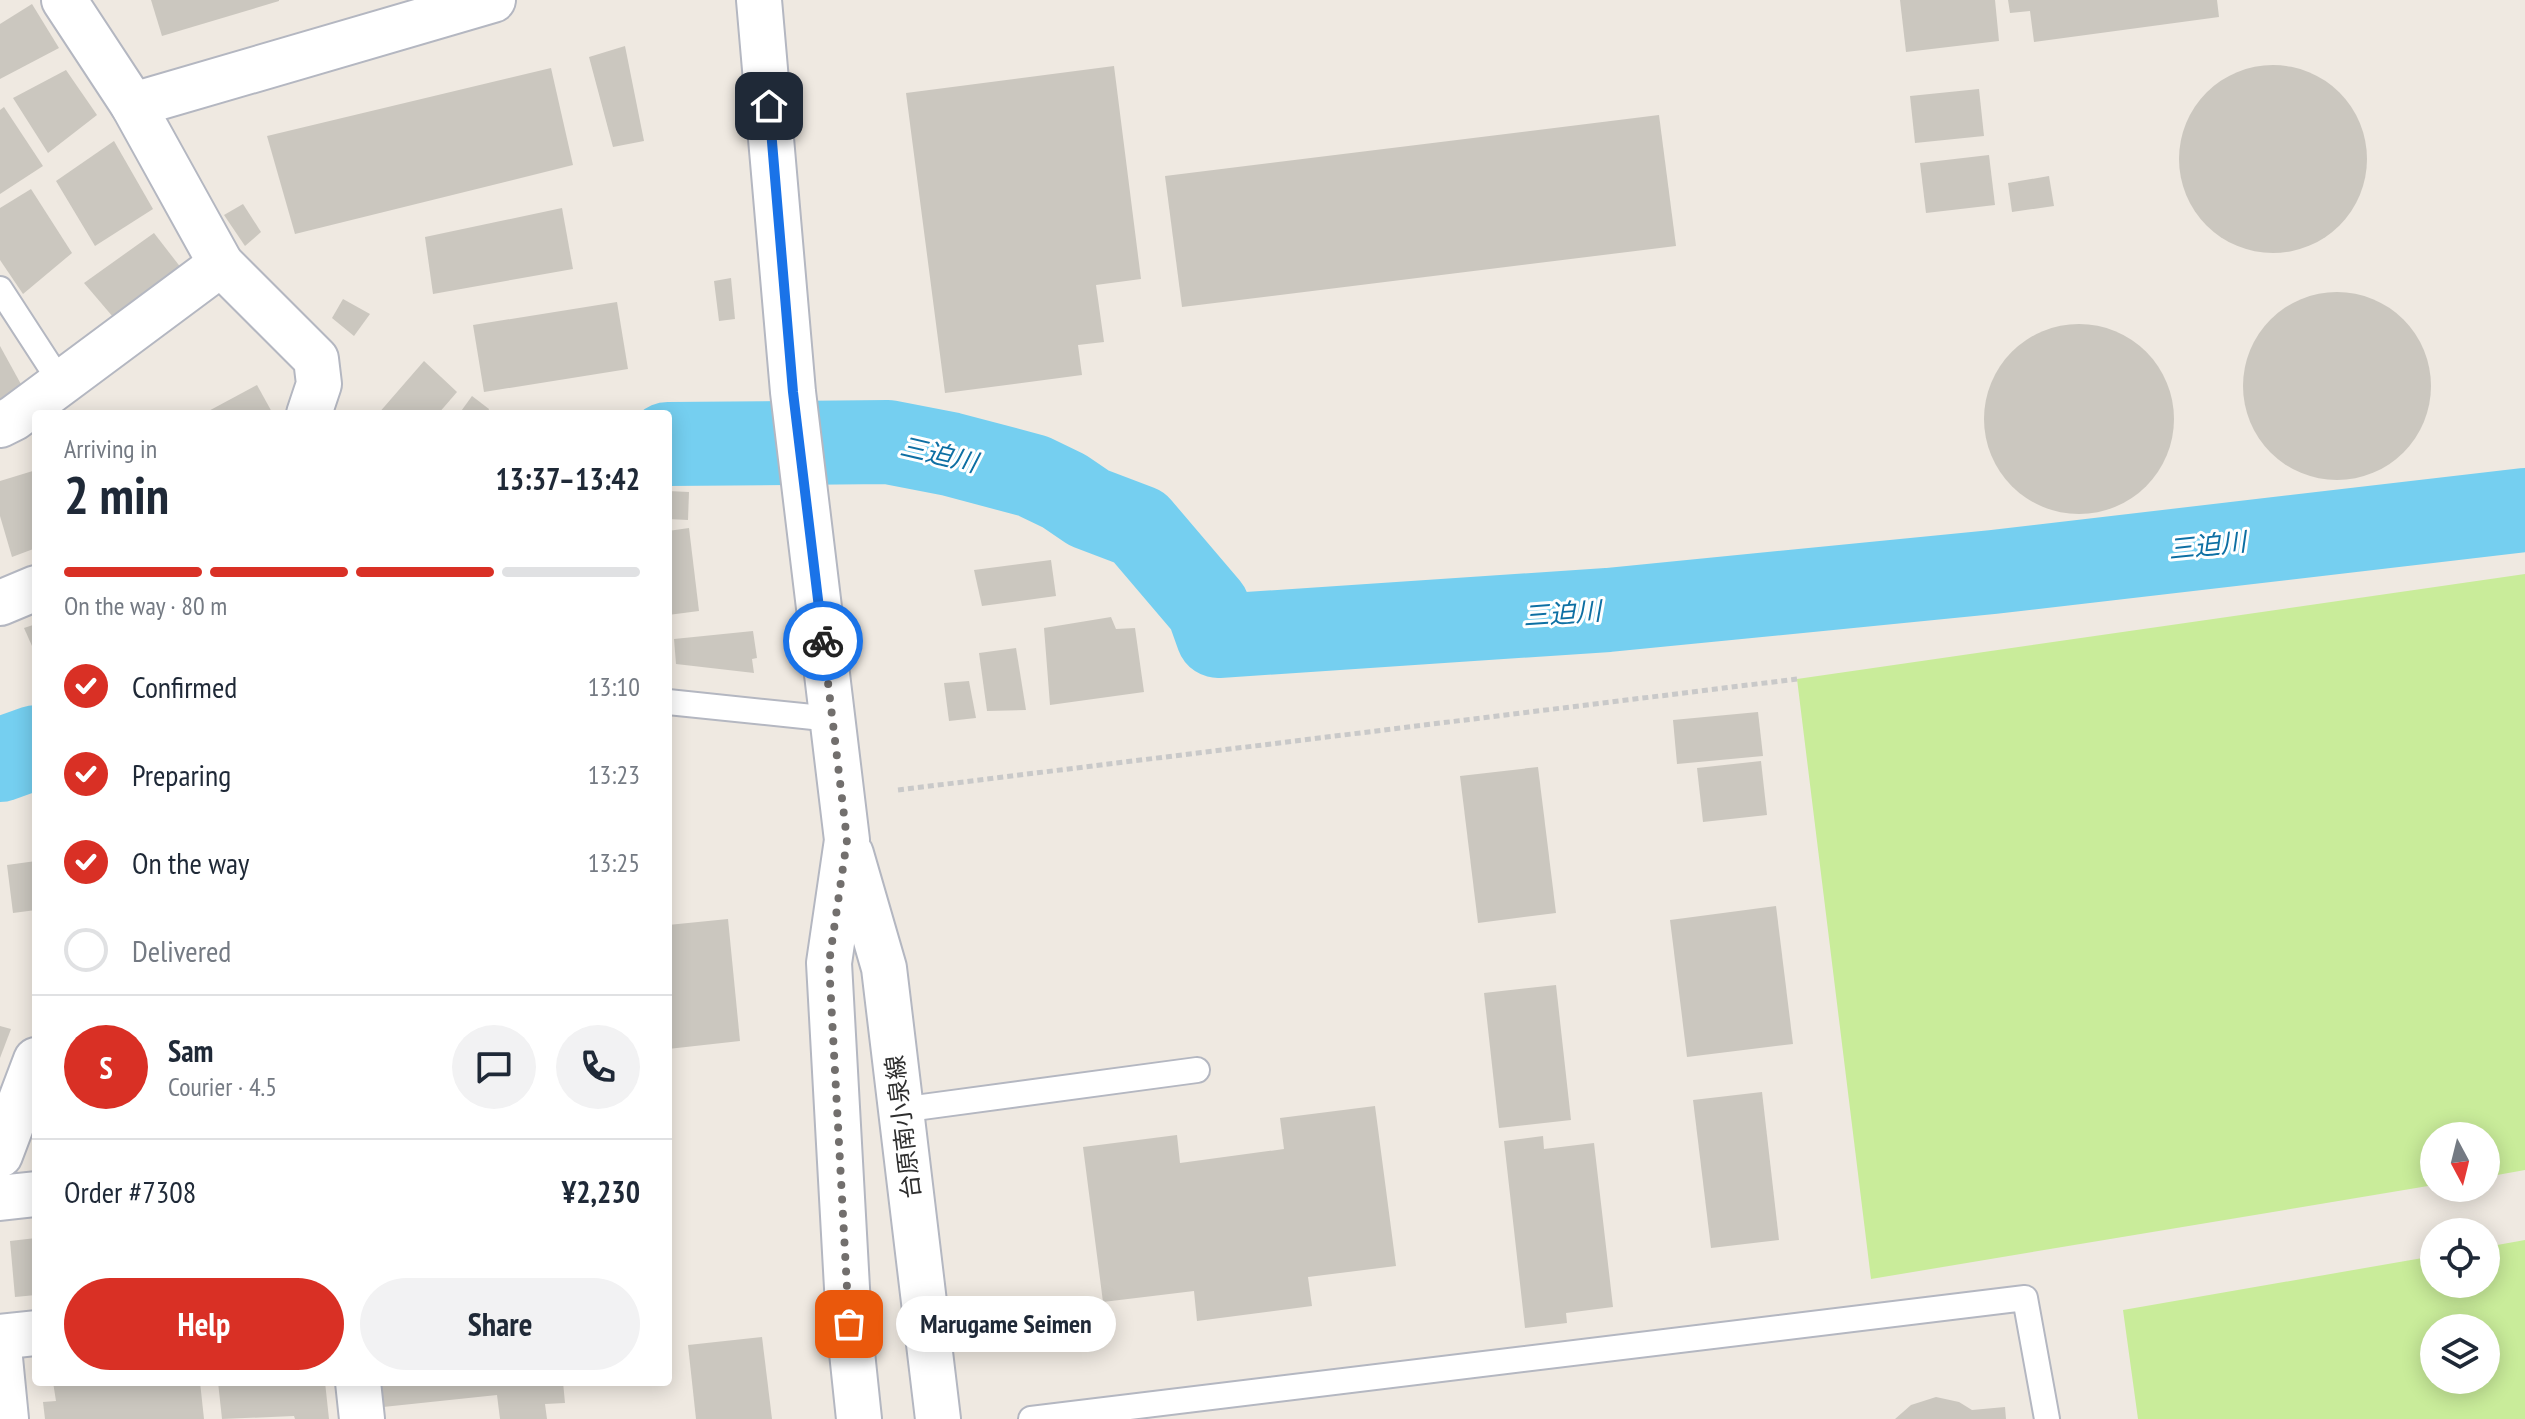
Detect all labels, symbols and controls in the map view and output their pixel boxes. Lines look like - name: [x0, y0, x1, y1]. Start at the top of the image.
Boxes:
- pin: [735, 72, 803, 140]
- icon: home: [747, 84, 791, 128]
- water label: 三迫川: [897, 429, 984, 480]
- text: Arriving in: [64, 432, 157, 465]
- text: 13:37–13:42: [496, 459, 640, 498]
- text: 2 min: [64, 461, 169, 528]
- water label: 三迫川: [2166, 524, 2250, 565]
- text: On the way · 80 m: [64, 589, 227, 622]
- water label: 三迫川: [1522, 594, 1605, 632]
- courier: [783, 601, 863, 681]
- icon: bike: [801, 619, 845, 663]
- icon: check: [64, 664, 108, 708]
- text: Confirmed: [132, 667, 237, 706]
- text: 13:10: [588, 670, 640, 703]
- icon: check: [64, 752, 108, 796]
- text: Preparing: [132, 755, 231, 794]
- text: 13:23: [588, 758, 640, 791]
- icon: check: [64, 840, 108, 884]
- text: On the way: [132, 843, 249, 882]
- text: 13:25: [588, 846, 640, 879]
- text: Delivered: [132, 931, 231, 970]
- button: chat: [452, 1025, 536, 1109]
- button: phone: [556, 1025, 640, 1109]
- text: Sam: [168, 1031, 213, 1070]
- text: S: [99, 1048, 113, 1087]
- street label: 台原南小泉線: [879, 1054, 927, 1200]
- text: Courier · 4.5: [168, 1070, 277, 1103]
- north arrow: [2420, 1122, 2500, 1202]
- map controls: [2420, 1122, 2500, 1394]
- text: Order #7308: [64, 1172, 196, 1211]
- text: ¥2,230: [562, 1172, 640, 1211]
- button: locate: [2420, 1218, 2500, 1298]
- button: Help: [64, 1278, 344, 1370]
- button: Share: [360, 1278, 640, 1370]
- pin: [815, 1290, 883, 1358]
- callout: Marugame Seimen: [897, 1296, 1117, 1352]
- icon: bag: [827, 1302, 871, 1346]
- text: Marugame Seimen: [920, 1307, 1092, 1340]
- button: layers: [2420, 1314, 2500, 1394]

